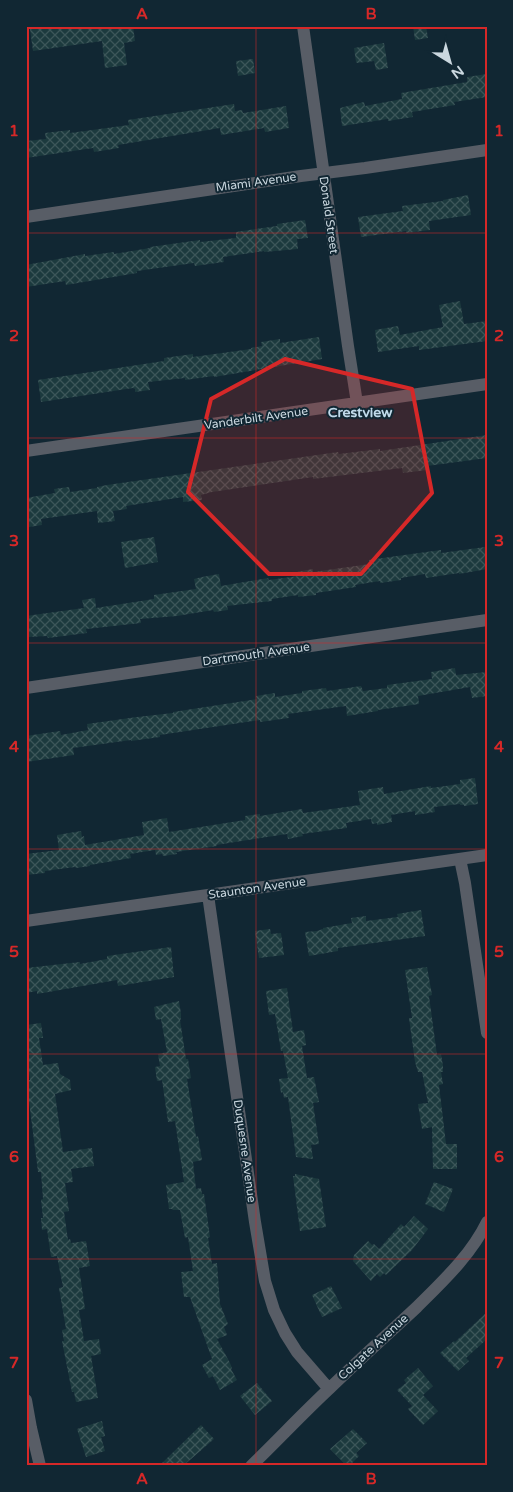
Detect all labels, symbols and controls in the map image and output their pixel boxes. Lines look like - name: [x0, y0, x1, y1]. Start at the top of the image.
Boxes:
- text: A: [136, 4, 148, 24]
- text: B: [365, 4, 377, 24]
- north arrow: [426, 38, 476, 88]
- text: N: [448, 62, 467, 82]
- text: 1: [9, 121, 19, 141]
- text: 1: [494, 121, 504, 141]
- street label: Miami Avenue: [215, 169, 297, 195]
- street label: Donald Street: [317, 175, 341, 255]
- text: 2: [9, 326, 19, 346]
- text: 2: [494, 326, 504, 346]
- street label: Vanderbilt Avenue: [203, 404, 309, 432]
- district label: Crestview: [328, 404, 392, 421]
- text: 3: [9, 531, 19, 551]
- text: 3: [494, 531, 504, 551]
- street label: Dartmouth Avenue: [201, 639, 311, 668]
- text: 4: [9, 737, 19, 757]
- text: 4: [494, 737, 504, 757]
- street label: Staunton Avenue: [207, 874, 307, 902]
- text: 5: [9, 942, 19, 962]
- text: 5: [494, 942, 504, 962]
- street label: Duquesne Avenue: [231, 1099, 259, 1204]
- text: 6: [9, 1147, 19, 1167]
- text: 6: [494, 1147, 504, 1167]
- street label: Colgate Avenue: [335, 1311, 411, 1383]
- text: 7: [9, 1353, 19, 1373]
- text: 7: [494, 1353, 504, 1373]
- text: A: [136, 1469, 148, 1489]
- text: B: [365, 1469, 377, 1489]

